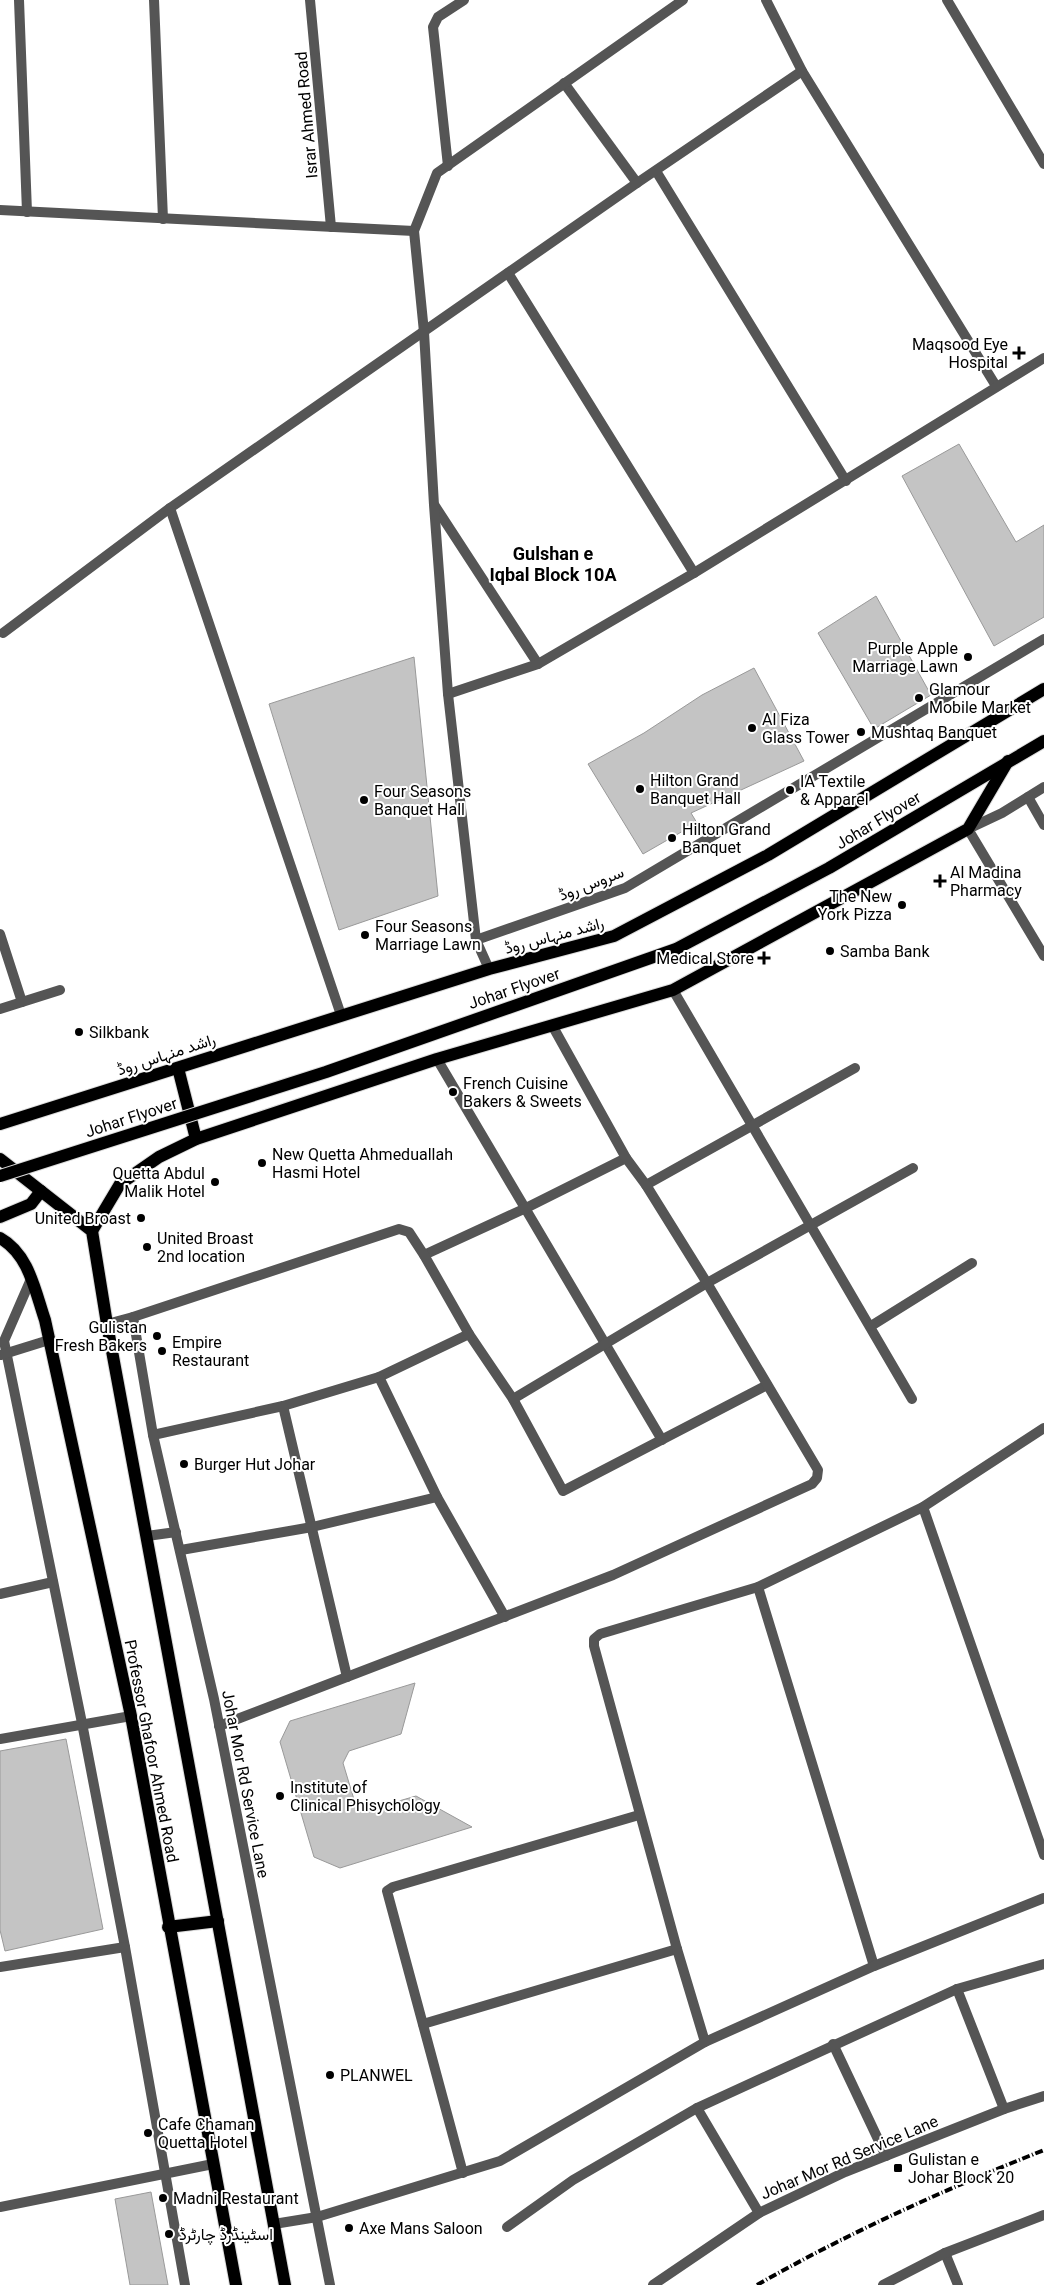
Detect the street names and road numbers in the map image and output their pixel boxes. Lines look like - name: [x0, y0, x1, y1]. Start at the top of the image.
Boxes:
- street label: Israr Ahmed Road: [291, 51, 322, 179]
- street label: Johar Flyover: [832, 787, 925, 853]
- street label: سروس روڈ: [556, 862, 627, 906]
- street label: راشد منہاس روڈ: [502, 913, 606, 959]
- street label: Johar Flyover: [466, 964, 563, 1013]
- street label: راشد منہاس روڈ: [115, 1030, 218, 1080]
- street label: Johar Flyover: [83, 1093, 180, 1141]
- street label: Professor Ghafoor Ahmed Road: [121, 1638, 182, 1864]
- street label: Johar Mor Rd Service Lane: [218, 1689, 273, 1880]
- street label: Johar Mor Rd Service Lane: [758, 2111, 941, 2203]

